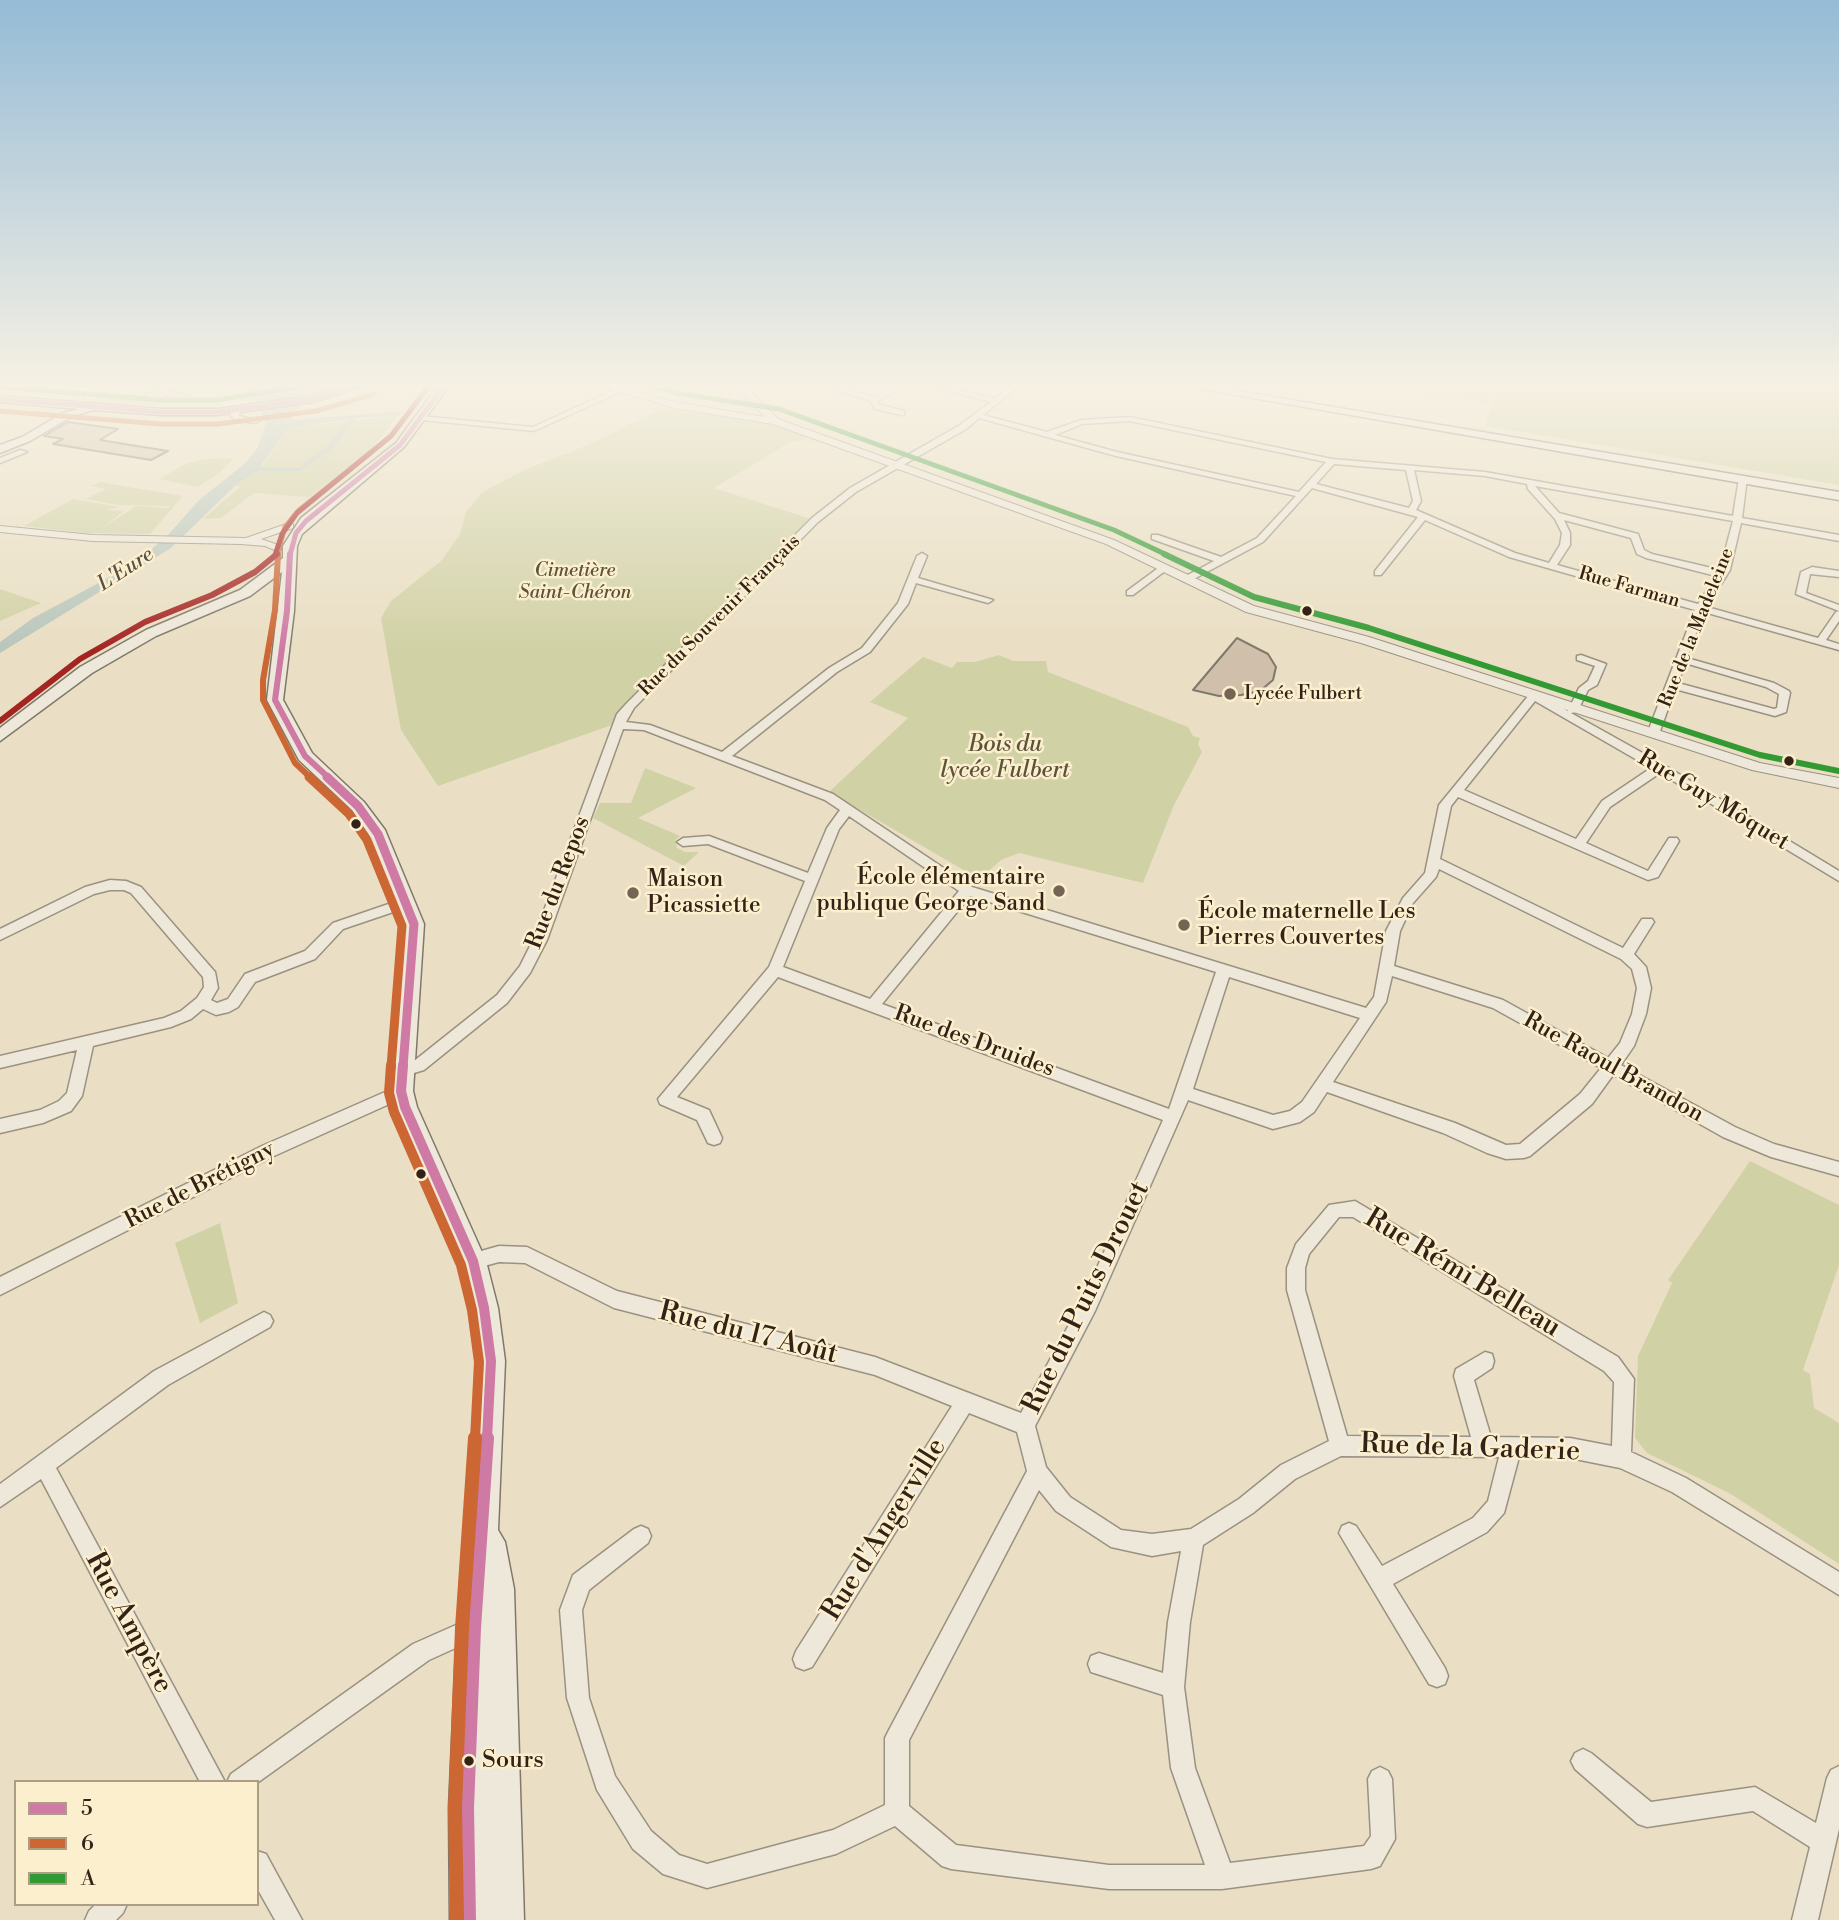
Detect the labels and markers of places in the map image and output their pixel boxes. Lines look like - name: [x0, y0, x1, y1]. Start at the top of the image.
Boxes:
- unlabelled marker: [1300, 604, 1314, 618]
- place label: Lycée Fulbert: [1244, 683, 1362, 705]
- marker: Lycée Fulbert: [1222, 686, 1238, 702]
- unlabelled marker: [1782, 754, 1796, 768]
- unlabelled marker: [349, 817, 363, 831]
- place label: École élémentaire publique George Sand: [817, 864, 1045, 918]
- place label: Maison Picassiette: [647, 866, 761, 920]
- marker: École élémentaire publique George Sand: [1051, 883, 1067, 899]
- marker: Maison Picassiette: [625, 885, 641, 901]
- place label: École maternelle Les Pierres Couvertes: [1198, 898, 1415, 952]
- marker: École maternelle Les Pierres Couvertes: [1176, 917, 1192, 933]
- unlabelled marker: [414, 1167, 428, 1181]
- place label: Sours: [482, 1747, 544, 1775]
- marker: Sours: [462, 1754, 476, 1768]

